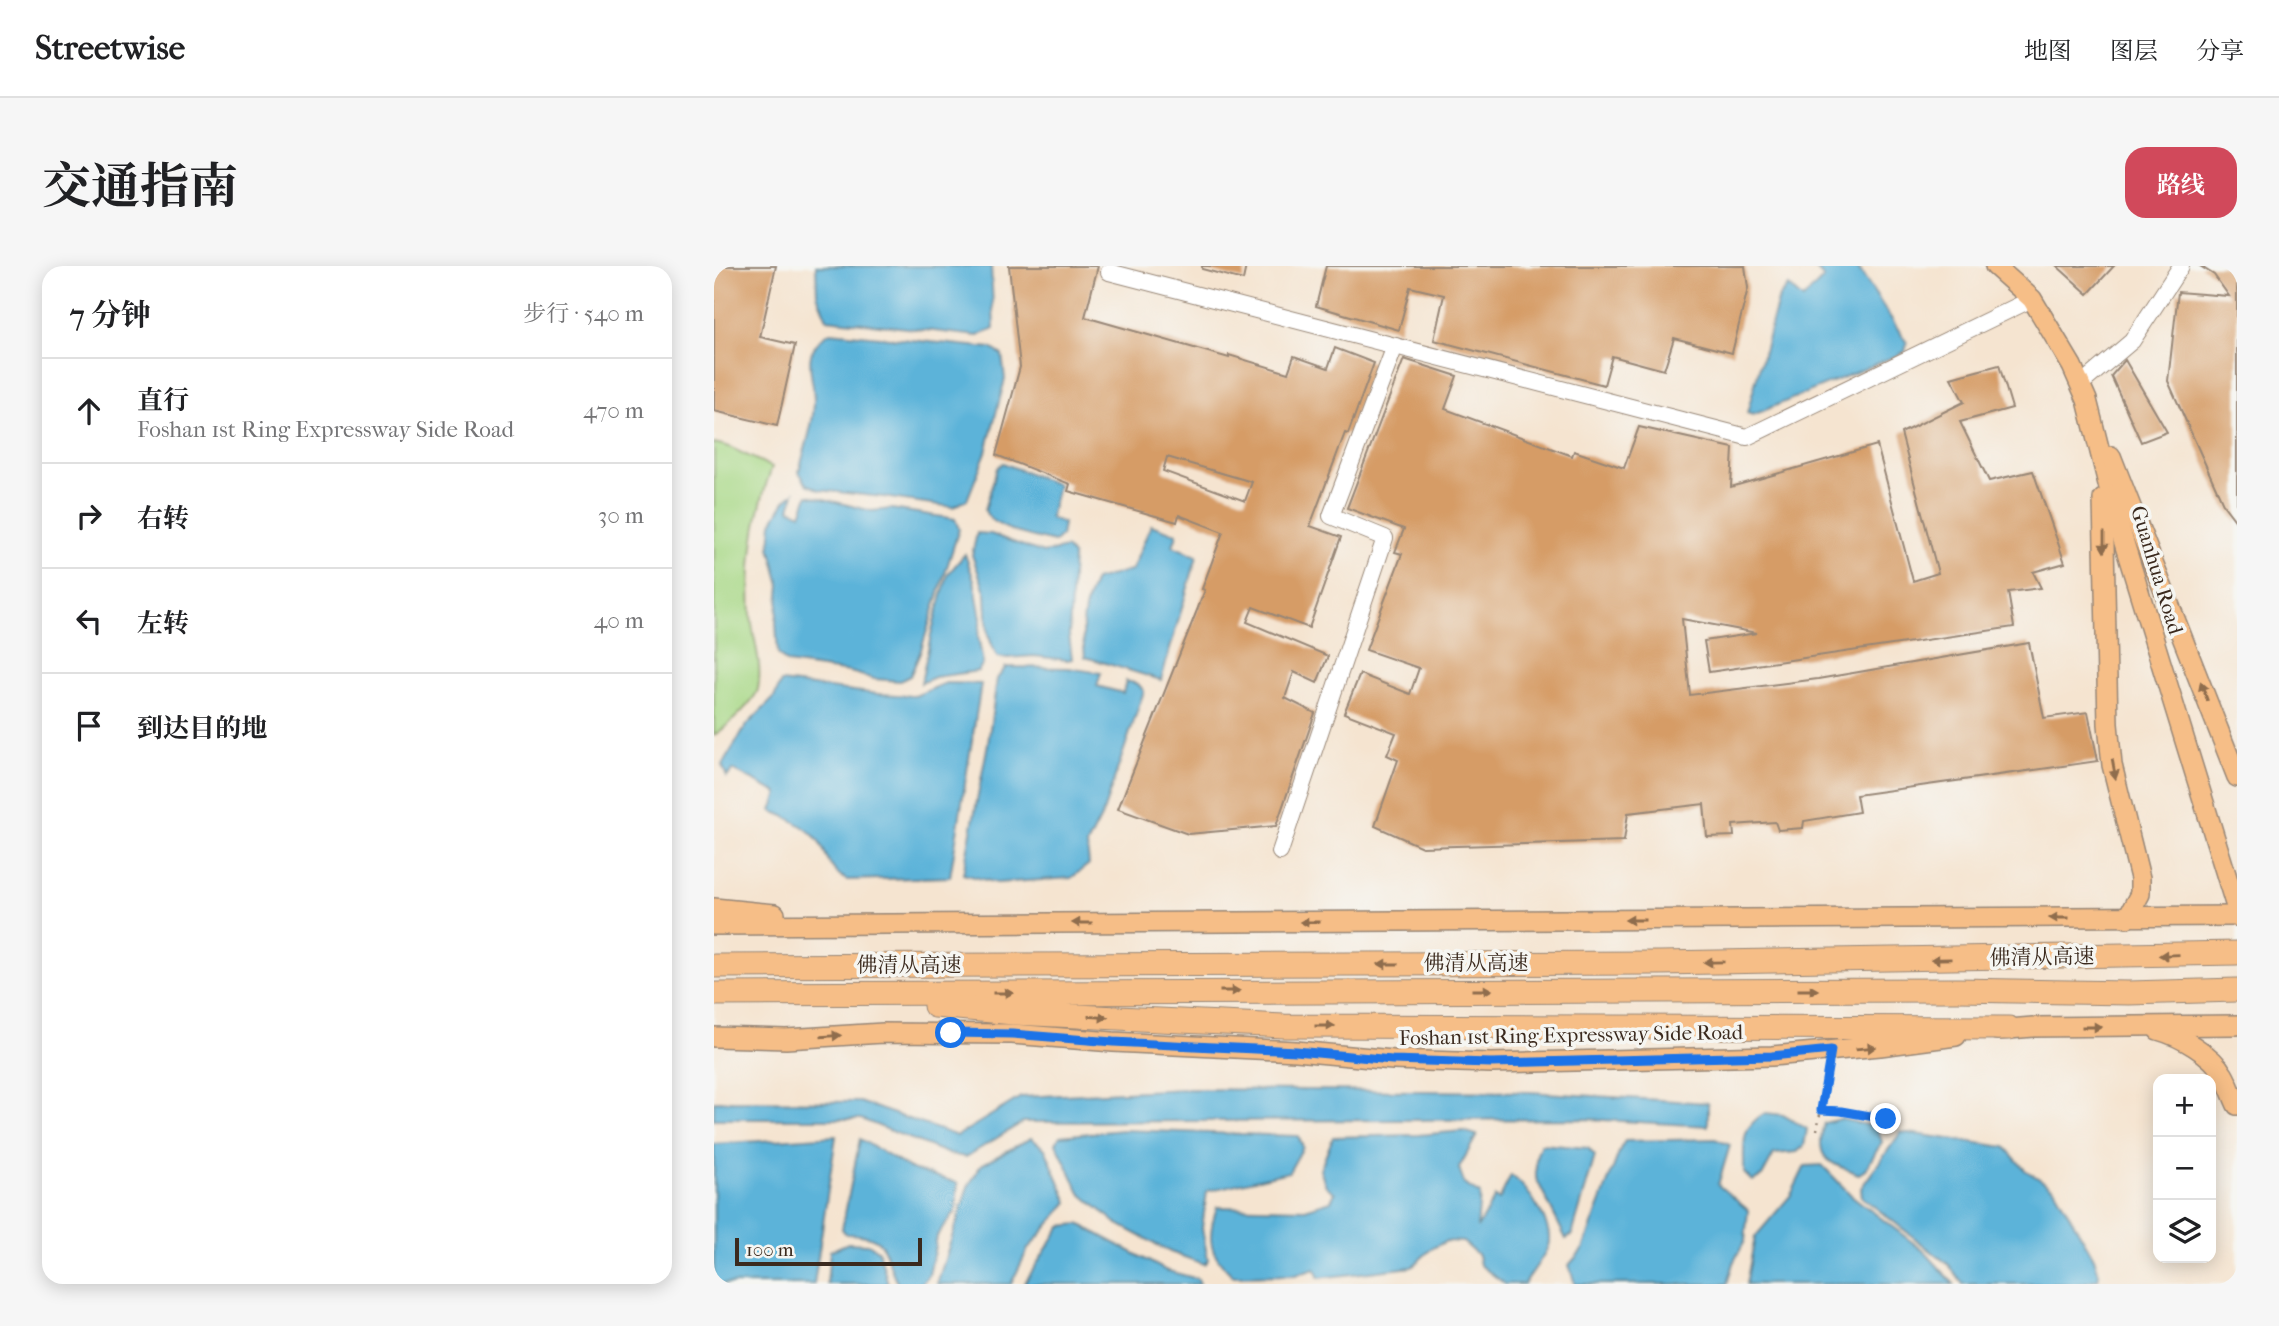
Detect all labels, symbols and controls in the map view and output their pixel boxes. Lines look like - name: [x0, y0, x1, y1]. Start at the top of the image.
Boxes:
- text: Streetwise: [35, 29, 185, 68]
- text: 地图: [2024, 37, 2072, 65]
- text: 图层: [2110, 37, 2158, 65]
- text: 分享: [2196, 37, 2244, 65]
- button: 路线: [2125, 147, 2237, 218]
- text: 交通指南: [42, 158, 238, 216]
- text: 7 分钟: [70, 298, 151, 333]
- text: 步行 · 540 m: [523, 300, 644, 327]
- text: 直行: [137, 385, 189, 416]
- icon: ahead: [70, 392, 108, 430]
- text: 470 m: [583, 397, 644, 424]
- text: Foshan 1st Ring Expressway Side Road: [137, 416, 514, 443]
- icon: right: [70, 497, 108, 535]
- text: 30 m: [598, 502, 644, 529]
- text: 右转: [137, 503, 189, 534]
- street label: Guanhua Road: [2126, 503, 2188, 638]
- one-way arrow: [2098, 531, 2110, 553]
- icon: left: [70, 602, 108, 640]
- text: 40 m: [594, 607, 644, 634]
- text: 左转: [137, 608, 189, 639]
- one-way arrow: [2198, 680, 2209, 701]
- icon: arrive: [70, 707, 108, 745]
- text: 到达目的地: [137, 713, 267, 744]
- one-way arrow: [2108, 758, 2119, 780]
- one-way arrow: [2048, 913, 2070, 924]
- one-way arrow: [1624, 914, 1646, 926]
- one-way arrow: [1299, 916, 1321, 928]
- one-way arrow: [1071, 917, 1093, 929]
- street label: 佛清从高速: [1989, 944, 2095, 970]
- one-way arrow: [2158, 950, 2180, 961]
- street label: 佛清从高速: [1424, 951, 1529, 975]
- street label: 佛清从高速: [857, 953, 962, 977]
- one-way arrow: [1930, 953, 1952, 964]
- one-way arrow: [1703, 956, 1725, 968]
- one-way arrow: [1377, 958, 1399, 969]
- one-way arrow: [1471, 984, 1493, 996]
- one-way arrow: [1797, 984, 1819, 996]
- one-way arrow: [1219, 985, 1241, 997]
- one-way arrow: [992, 987, 1014, 998]
- one-way arrow: [1087, 1012, 1109, 1023]
- route start: [935, 1017, 966, 1048]
- one-way arrow: [1314, 1020, 1336, 1032]
- street label: Foshan 1st Ring Expressway Side Road: [1399, 1020, 1744, 1050]
- one-way arrow: [2081, 1021, 2103, 1032]
- one-way arrow: [820, 1031, 842, 1042]
- one-way arrow: [1855, 1042, 1877, 1053]
- map controls: [2153, 1074, 2216, 1263]
- button: +: [2153, 1074, 2216, 1137]
- route end: [1870, 1103, 1901, 1134]
- button: −: [2153, 1137, 2216, 1200]
- button: layers: [2153, 1200, 2216, 1263]
- scale bar: [735, 1235, 922, 1267]
- text: 100 m: [746, 1239, 794, 1261]

